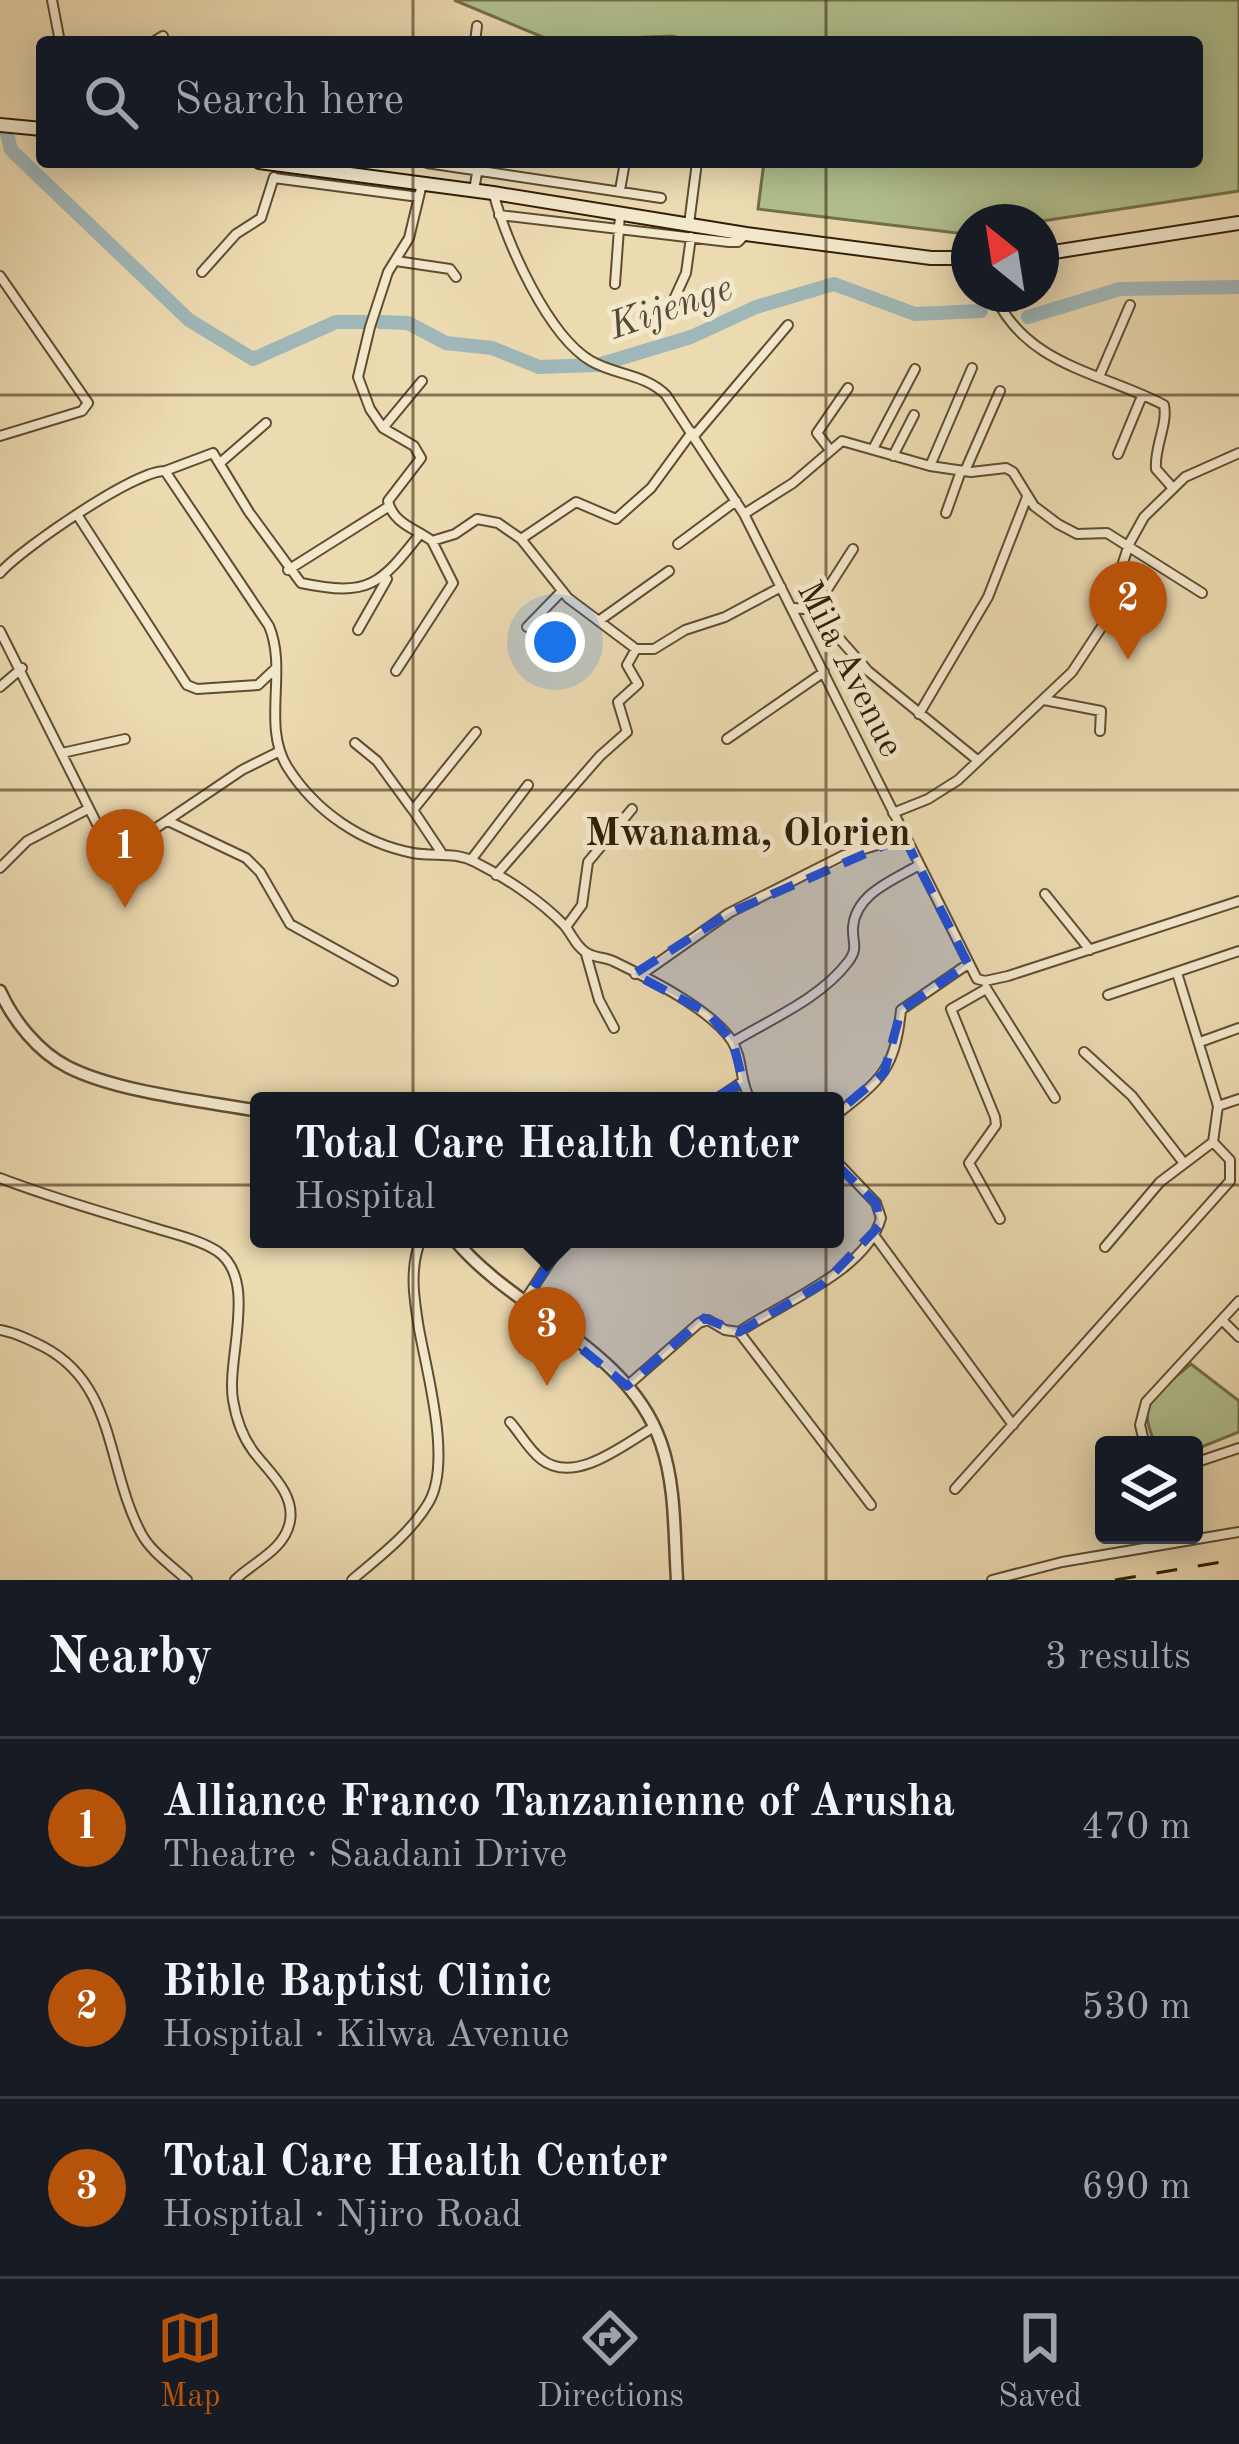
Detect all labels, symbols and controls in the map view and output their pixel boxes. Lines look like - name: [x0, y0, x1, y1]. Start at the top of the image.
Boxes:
- search box: [36, 36, 1203, 168]
- icon: search: [78, 69, 144, 135]
- text: Search here: [174, 79, 404, 124]
- north arrow: [951, 204, 1059, 312]
- water label: Kijenge: [603, 269, 738, 348]
- pin: 2: [1089, 561, 1167, 660]
- street label: Mila Avenue: [789, 576, 908, 763]
- your location: [525, 612, 585, 672]
- pin: 1: [86, 809, 164, 908]
- district label: Mwanama, Olorien: [585, 815, 911, 854]
- popup: [250, 1092, 844, 1248]
- text: Total Care Health Center: [294, 1123, 800, 1168]
- text: Hospital: [294, 1178, 435, 1217]
- pin: 3: [508, 1287, 586, 1386]
- map controls: [1095, 1436, 1203, 1544]
- button: layers: [1095, 1436, 1203, 1544]
- text: Nearby: [48, 1633, 213, 1684]
- text: 3 results: [1045, 1638, 1191, 1677]
- text: Alliance Franco Tanzanienne of Arusha: [162, 1781, 955, 1826]
- text: 1: [76, 1808, 98, 1847]
- text: 470 m: [1081, 1808, 1191, 1847]
- text: Theatre · Saadani Drive: [162, 1836, 567, 1875]
- text: Bible Baptist Clinic: [162, 1961, 552, 2006]
- text: 2: [76, 1988, 98, 2027]
- text: 530 m: [1081, 1988, 1191, 2027]
- text: Hospital · Kilwa Avenue: [162, 2016, 570, 2055]
- text: Total Care Health Center: [162, 2141, 668, 2186]
- text: 3: [76, 2168, 98, 2207]
- text: 690 m: [1081, 2168, 1191, 2207]
- text: Hospital · Njiro Road: [162, 2196, 522, 2235]
- tab: Map: [157, 2305, 223, 2418]
- tab: Directions: [537, 2305, 684, 2418]
- tab: Saved: [998, 2305, 1082, 2418]

